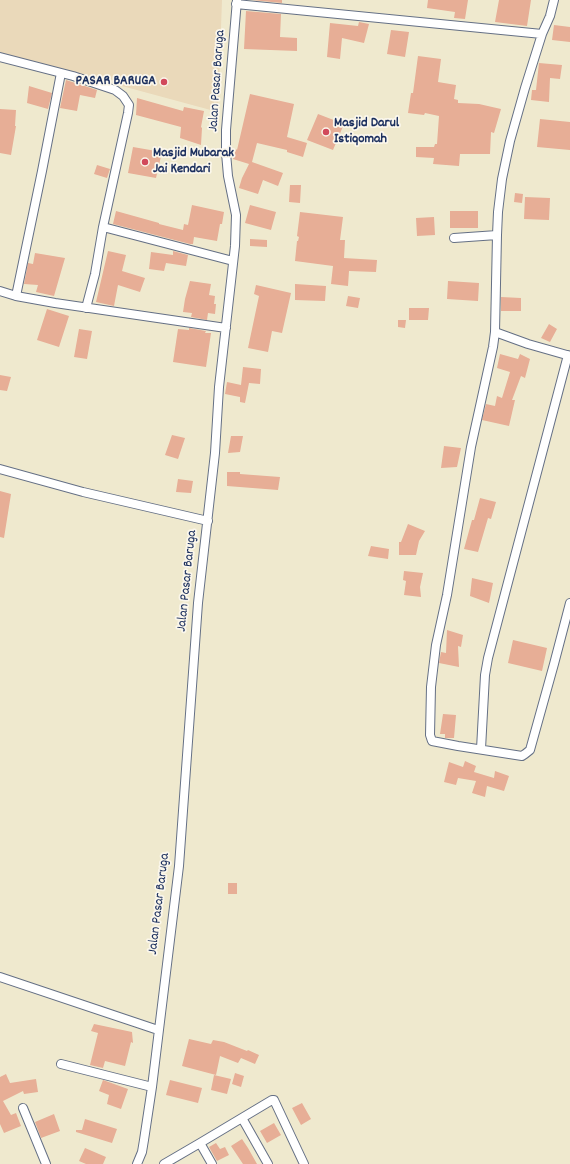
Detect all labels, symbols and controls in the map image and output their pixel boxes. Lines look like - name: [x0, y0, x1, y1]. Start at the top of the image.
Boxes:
- street label: Jalan Pasar Baruga: [206, 29, 230, 133]
- place label: PASAR BARUGA: [76, 74, 156, 90]
- marker: PASAR BARUGA: [159, 77, 169, 87]
- place label: Masjid Darul Istiqomah: [334, 116, 399, 148]
- marker: Masjid Darul Istiqomah: [321, 127, 331, 137]
- place label: Masjid Mubarak Jai Kendari: [153, 146, 234, 178]
- marker: Masjid Mubarak Jai Kendari: [140, 157, 150, 167]
- street label: Jalan Pasar Baruga: [174, 529, 202, 633]
- street label: Jalan Pasar Baruga: [145, 852, 175, 956]

